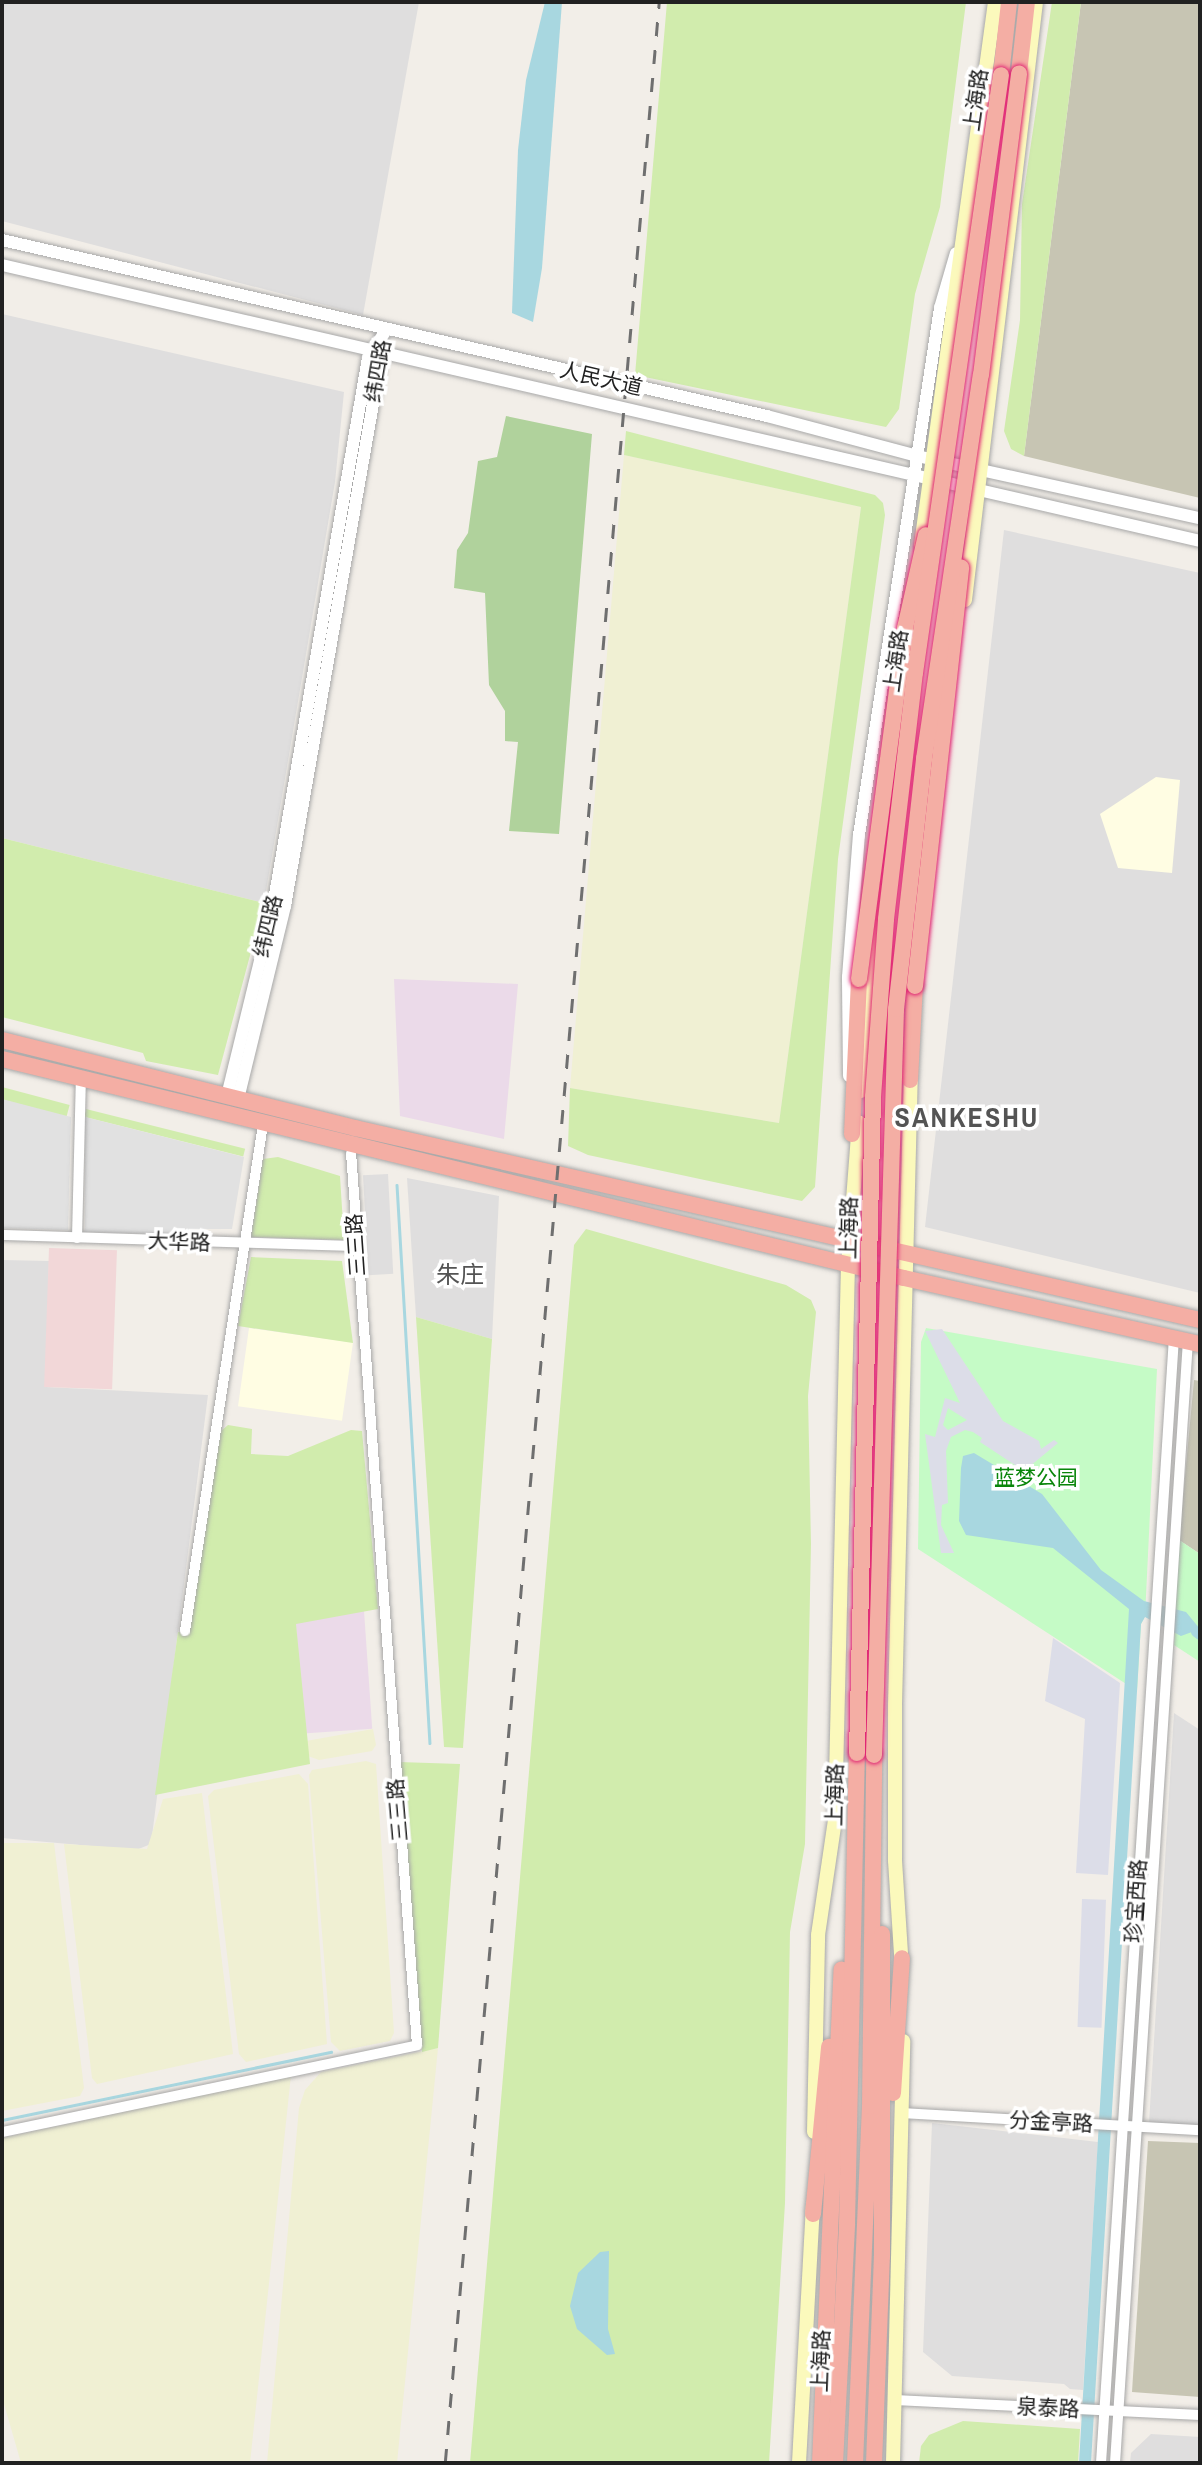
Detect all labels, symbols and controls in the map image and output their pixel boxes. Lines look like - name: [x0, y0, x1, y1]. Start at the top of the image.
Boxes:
- street label: 上海路: [959, 67, 993, 133]
- street label: 纬四路: [360, 338, 396, 404]
- street label: 人民大道: [557, 357, 645, 401]
- street label: 上海路: [879, 628, 913, 694]
- street label: 纬四路: [249, 892, 287, 960]
- district label: SANKESHU: [896, 1100, 1038, 1134]
- street label: 上海路: [836, 1196, 862, 1260]
- street label: 三三路: [341, 1213, 371, 1277]
- street label: 大华路: [147, 1228, 211, 1256]
- district label: 朱庄: [436, 1261, 484, 1289]
- park label: 蓝梦公园: [994, 1465, 1078, 1491]
- street label: 上海路: [822, 1763, 848, 1827]
- street label: 三三路: [383, 1778, 413, 1842]
- street label: 珍宝西路: [1121, 1858, 1151, 1944]
- street label: 分金亭路: [1008, 2107, 1094, 2137]
- street label: 上海路: [807, 2329, 835, 2393]
- street label: 泉泰路: [1016, 2394, 1080, 2422]

